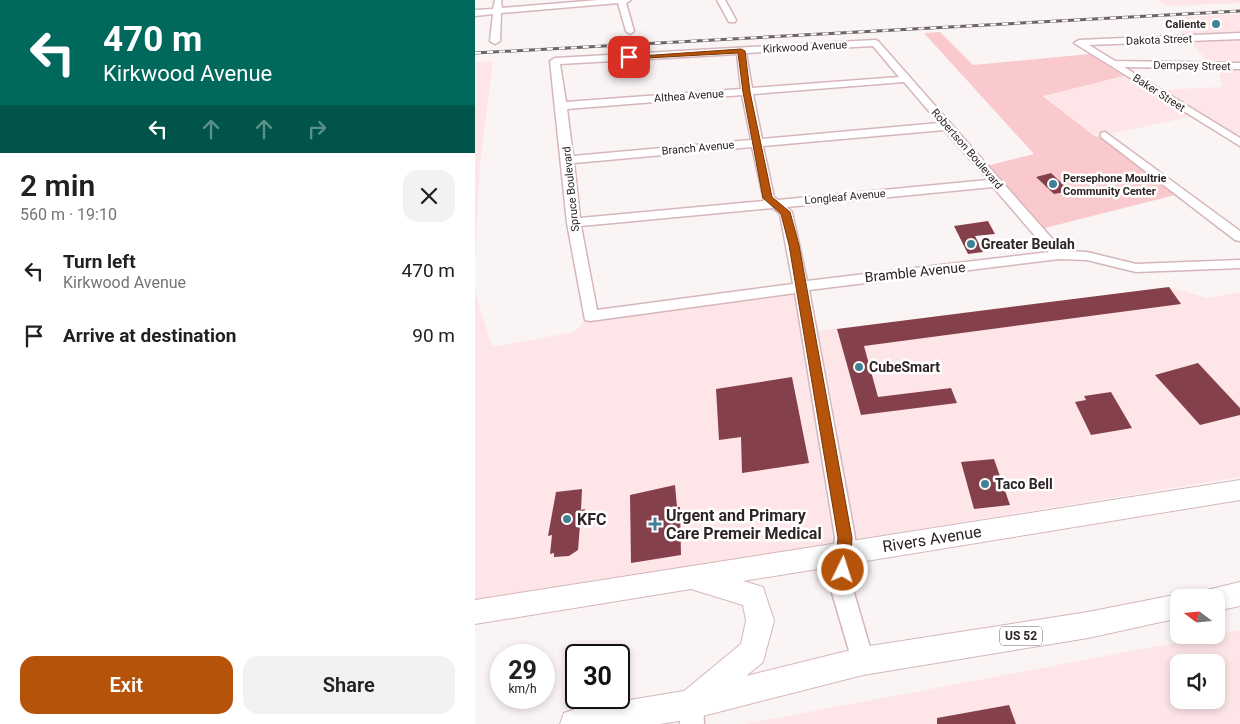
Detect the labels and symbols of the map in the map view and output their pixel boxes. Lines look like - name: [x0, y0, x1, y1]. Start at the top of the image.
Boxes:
- place label: Caliente: [1165, 18, 1206, 31]
- marker: Caliente: [1210, 18, 1222, 30]
- street label: Dakota Street: [1126, 32, 1193, 48]
- pin: [608, 36, 650, 78]
- street label: Kirkwood Avenue: [762, 38, 848, 56]
- street label: Dempsey Street: [1153, 59, 1231, 73]
- street label: Baker Street: [1130, 71, 1188, 115]
- street label: Althea Avenue: [654, 87, 725, 105]
- street label: Robertson Boulevard: [929, 106, 1005, 192]
- street label: Branch Avenue: [661, 138, 735, 158]
- street label: Spruce Boulevard: [560, 146, 582, 232]
- place label: Persephone Moultrie Community Center: [1063, 172, 1167, 198]
- marker: Persephone Moultrie Community Center: [1047, 178, 1059, 190]
- street label: Longleaf Avenue: [804, 187, 886, 207]
- place label: Greater Beulah: [981, 236, 1075, 252]
- marker: Greater Beulah: [965, 238, 977, 250]
- street label: Bramble Avenue: [864, 259, 966, 285]
- place label: CubeSmart: [869, 359, 940, 375]
- marker: CubeSmart: [853, 361, 865, 373]
- place label: Taco Bell: [995, 476, 1053, 492]
- marker: Taco Bell: [979, 478, 991, 490]
- place label: Urgent and Primary Care Premeir Medical: [666, 506, 822, 543]
- place label: KFC: [577, 510, 606, 529]
- marker: KFC: [561, 513, 573, 525]
- marker: Urgent and Primary Care Premeir Medical: [648, 517, 662, 531]
- street label: Rivers Avenue: [881, 522, 983, 556]
- position arrow: [816, 543, 868, 595]
- north arrow: [1170, 589, 1225, 644]
- road number: US 52: [1000, 626, 1042, 646]
- speed limit sign: 30: [565, 644, 630, 709]

